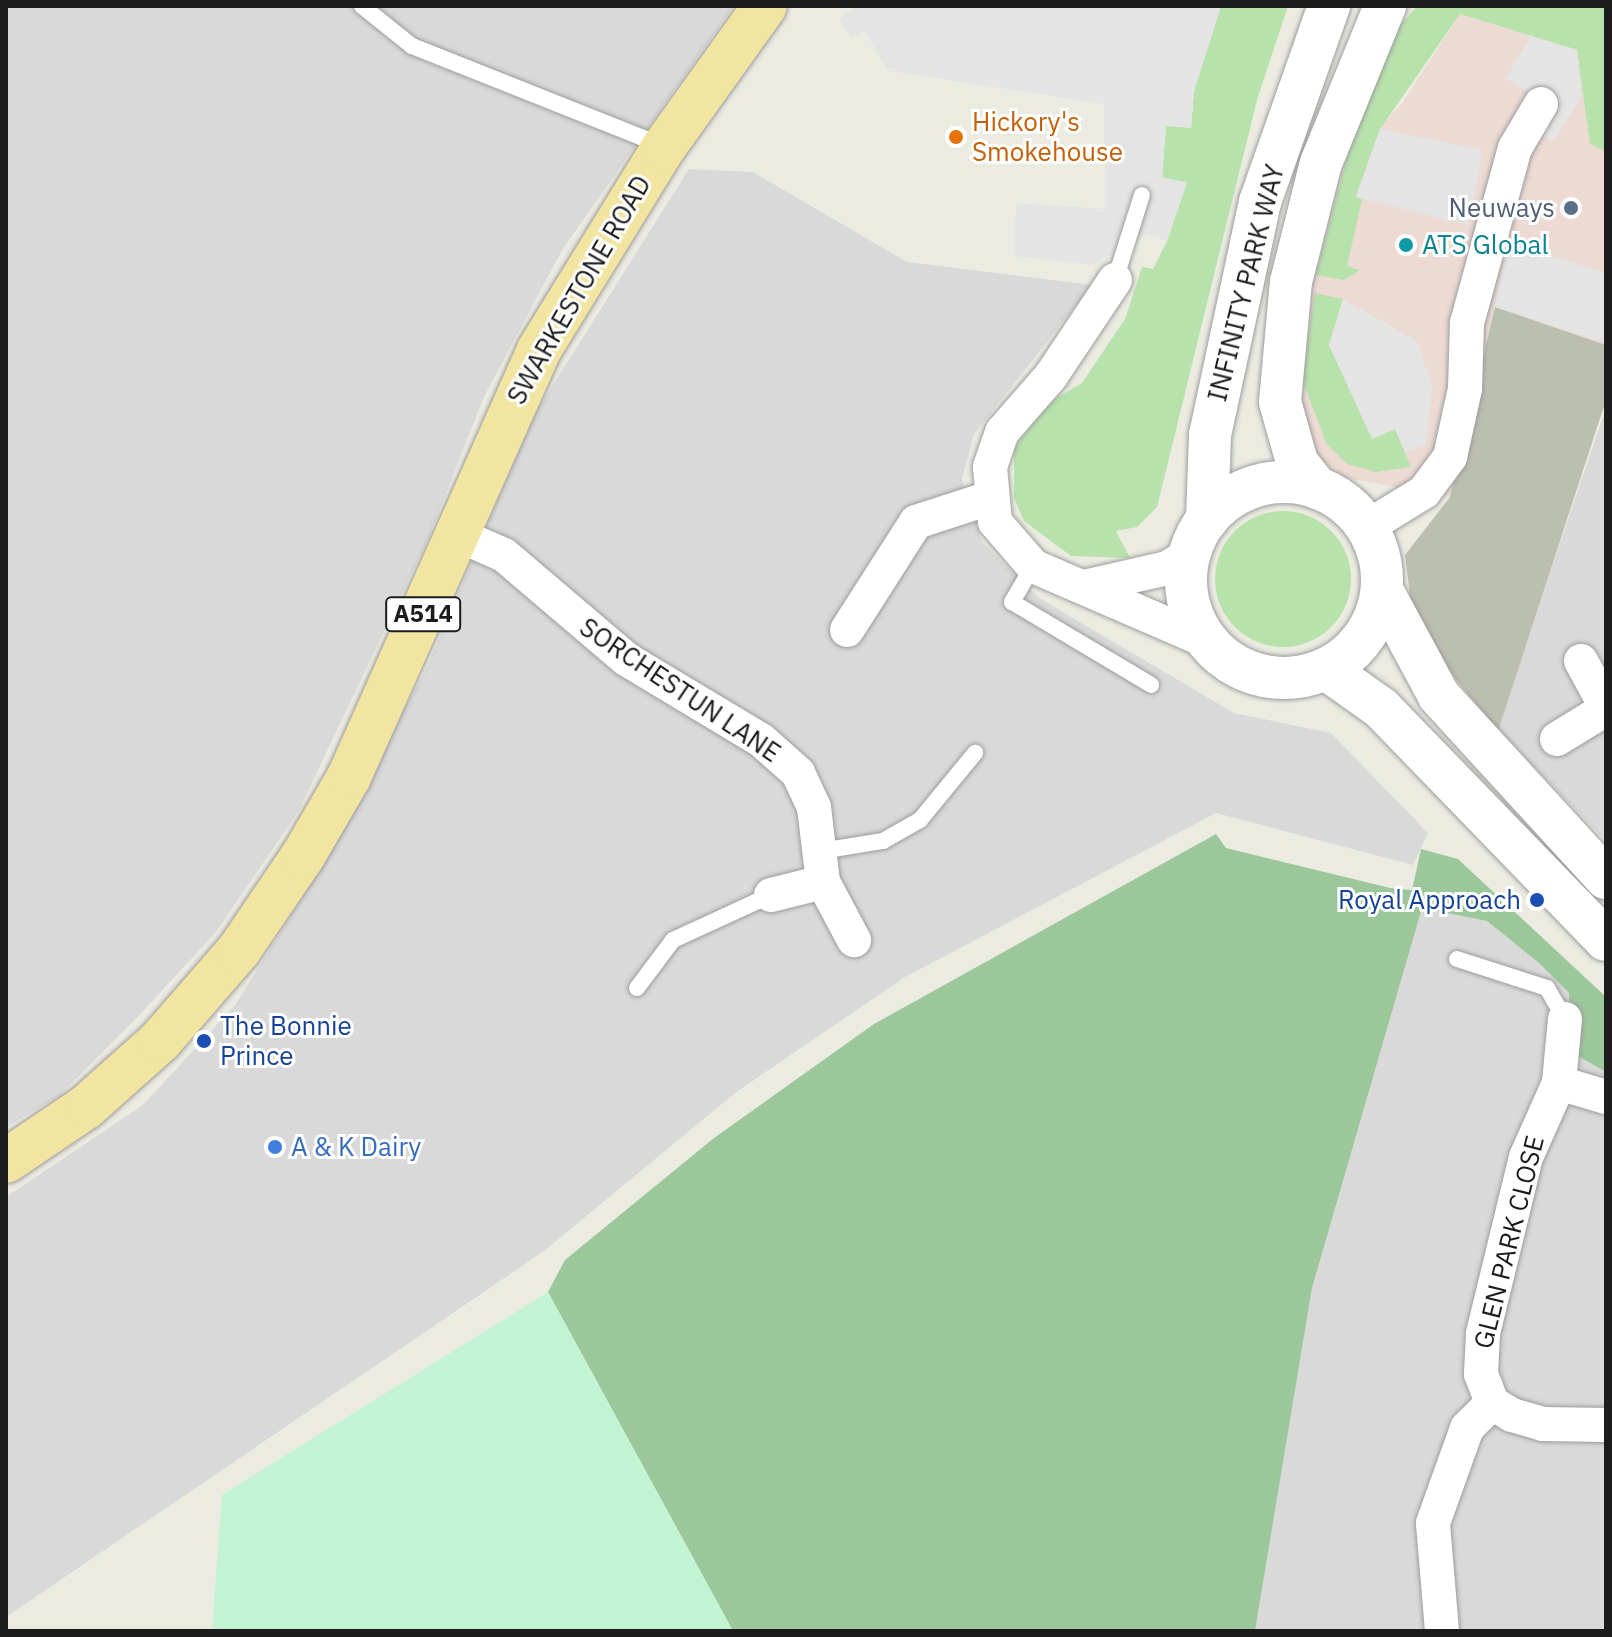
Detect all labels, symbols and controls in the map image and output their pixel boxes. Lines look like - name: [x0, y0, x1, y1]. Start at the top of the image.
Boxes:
- place label: Hickory's Smokehouse: [972, 106, 1123, 168]
- marker: Hickory's Smokehouse: [947, 128, 965, 146]
- street label: INFINITY PARK WAY: [1201, 161, 1291, 405]
- street label: SWARKESTONE ROAD: [501, 170, 657, 410]
- place label: Neuways: [1449, 192, 1555, 224]
- marker: Neuways: [1562, 199, 1580, 217]
- place label: ATS Global: [1422, 229, 1549, 261]
- marker: ATS Global: [1397, 236, 1415, 254]
- road number: A514: [385, 594, 461, 634]
- street label: SORCHESTUN LANE: [574, 611, 786, 769]
- place label: Royal Approach: [1338, 884, 1521, 916]
- marker: Royal Approach: [1528, 891, 1546, 909]
- place label: The Bonnie Prince: [220, 1010, 352, 1072]
- marker: The Bonnie Prince: [195, 1032, 213, 1050]
- place label: A & K Dairy: [291, 1131, 421, 1163]
- street label: GLEN PARK CLOSE: [1467, 1132, 1551, 1352]
- marker: A & K Dairy: [266, 1138, 284, 1156]

